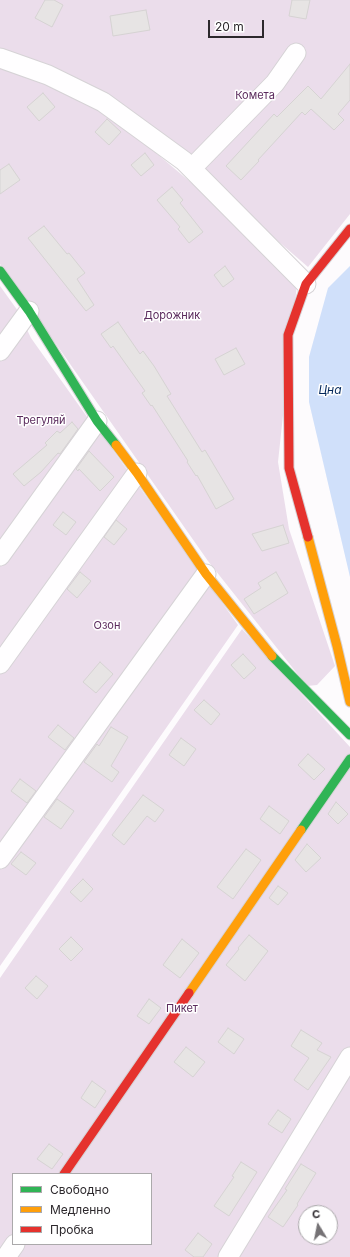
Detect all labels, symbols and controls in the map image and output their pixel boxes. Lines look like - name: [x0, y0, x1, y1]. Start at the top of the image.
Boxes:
- scale bar: [210, 12, 266, 38]
- text: 20 m: [215, 19, 244, 34]
- park label: Комета: [235, 89, 275, 103]
- park label: Дорожник: [144, 309, 200, 323]
- water label: Цна: [318, 383, 342, 397]
- park label: Трегуляй: [16, 414, 66, 428]
- park label: Озон: [94, 619, 120, 633]
- park label: Пикет: [166, 1002, 198, 1016]
- legend: [12, 1173, 152, 1245]
- text: Свободно: [50, 1182, 109, 1197]
- text: Медленно: [50, 1202, 111, 1217]
- north arrow: [298, 1205, 338, 1245]
- text: С: [311, 1207, 321, 1222]
- text: Пробка: [50, 1222, 94, 1237]

